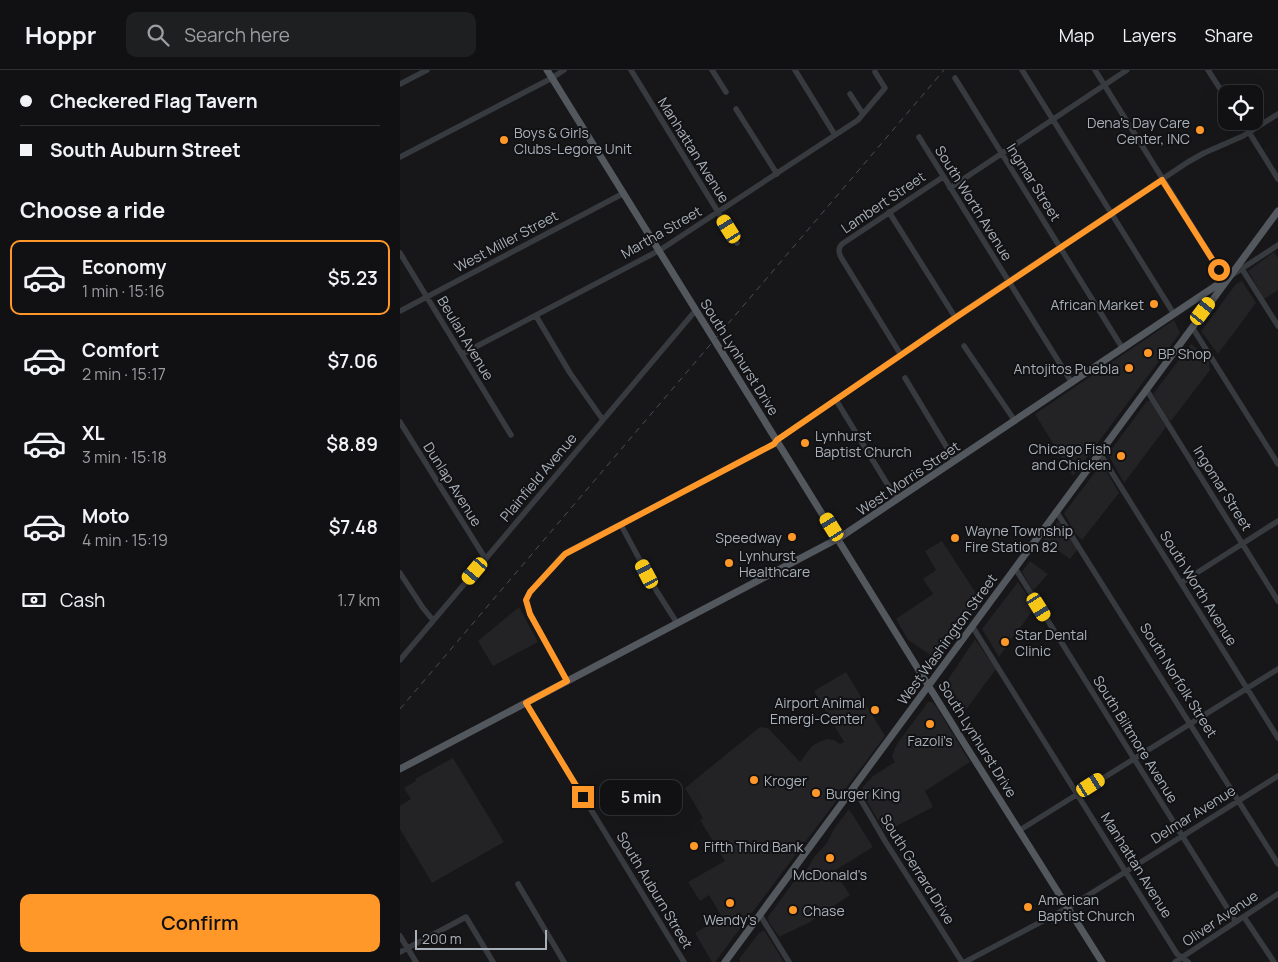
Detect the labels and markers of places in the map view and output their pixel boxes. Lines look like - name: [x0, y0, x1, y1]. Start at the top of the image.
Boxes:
- place label: Dena's Day Care Center, INC: [1087, 113, 1190, 148]
- place label: Boys & Girls Clubs-Legore Unit: [514, 123, 632, 158]
- marker: Dena's Day Care Center, INC: [1194, 124, 1206, 136]
- marker: Boys & Girls Clubs-Legore Unit: [498, 134, 510, 146]
- place label: African Market: [1050, 295, 1144, 314]
- marker: African Market: [1148, 298, 1160, 310]
- place label: BP Shop: [1158, 344, 1211, 363]
- marker: BP Shop: [1142, 347, 1154, 359]
- place label: Antojitos Puebla: [1013, 359, 1119, 378]
- marker: Antojitos Puebla: [1123, 362, 1135, 374]
- place label: Lynhurst Baptist Church: [815, 426, 912, 461]
- marker: Lynhurst Baptist Church: [799, 437, 811, 449]
- place label: Chicago Fish and Chicken: [1029, 439, 1111, 474]
- marker: Chicago Fish and Chicken: [1115, 450, 1127, 462]
- place label: Wayne Township Fire Station 82: [965, 521, 1073, 556]
- place label: Speedway: [715, 528, 783, 547]
- marker: Speedway: [786, 531, 798, 543]
- marker: Wayne Township Fire Station 82: [949, 532, 961, 544]
- place label: Lynhurst Healthcare: [739, 546, 810, 581]
- marker: Lynhurst Healthcare: [723, 557, 735, 569]
- place label: Star Dental Clinic: [1015, 625, 1087, 660]
- marker: Star Dental Clinic: [999, 636, 1011, 648]
- place label: Airport Animal Emergi-Center: [770, 693, 865, 728]
- marker: Airport Animal Emergi-Center: [869, 704, 881, 716]
- marker: Fazoli's: [924, 718, 936, 730]
- place label: Fazoli's: [907, 731, 953, 750]
- place label: Kroger: [764, 771, 807, 790]
- marker: Kroger: [748, 774, 760, 786]
- place label: Burger King: [826, 784, 900, 803]
- marker: Burger King: [810, 787, 822, 799]
- place label: Fifth Third Bank: [704, 837, 805, 856]
- marker: Fifth Third Bank: [688, 840, 700, 852]
- marker: McDonald's: [824, 852, 836, 864]
- place label: McDonald's: [793, 865, 867, 884]
- place label: American Baptist Church: [1038, 890, 1135, 925]
- marker: Wendy's: [724, 897, 736, 909]
- place label: Chase: [803, 901, 845, 920]
- marker: American Baptist Church: [1022, 901, 1034, 913]
- marker: Chase: [787, 904, 799, 916]
- place label: Wendy's: [703, 910, 757, 929]

